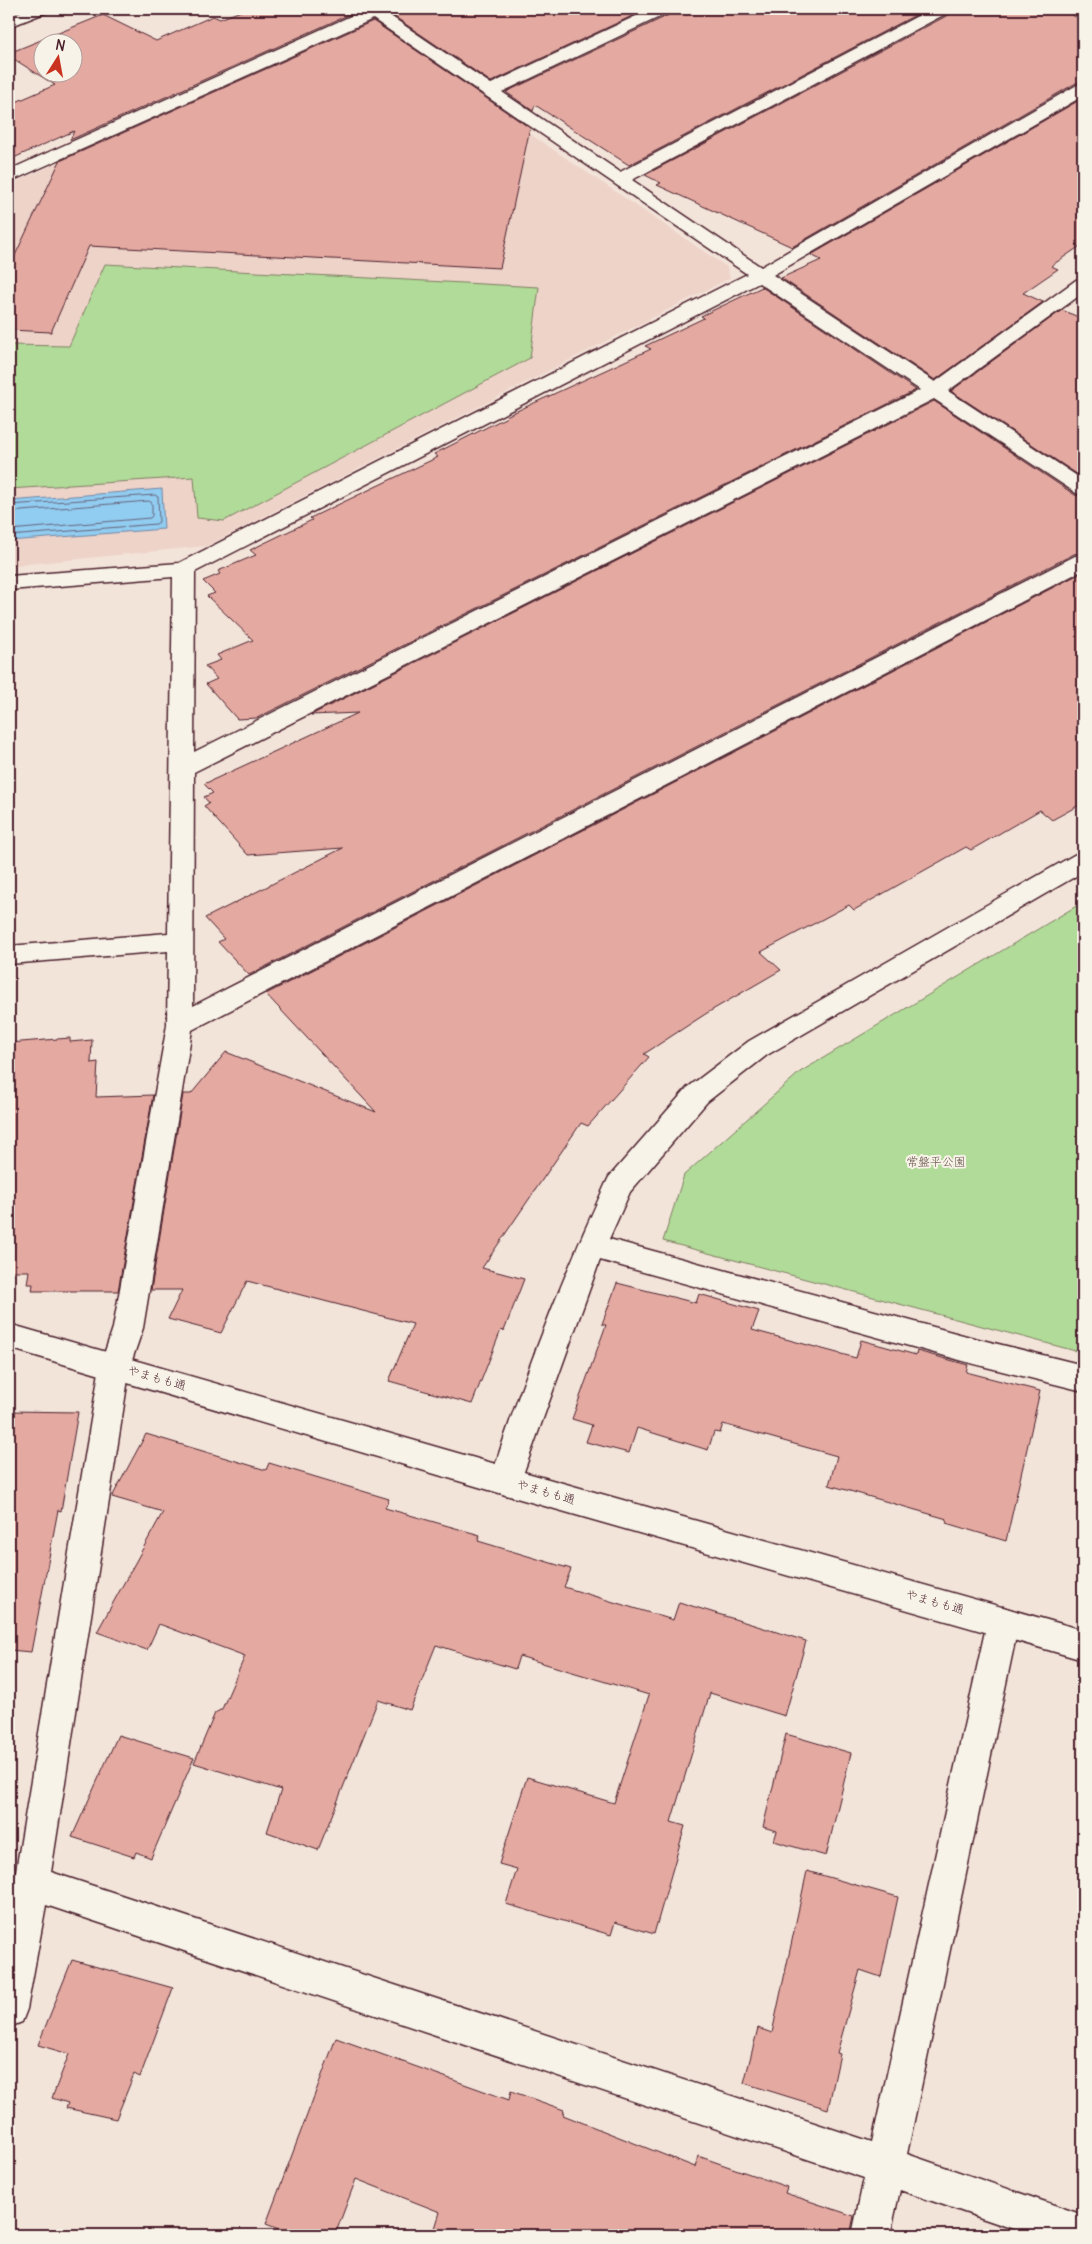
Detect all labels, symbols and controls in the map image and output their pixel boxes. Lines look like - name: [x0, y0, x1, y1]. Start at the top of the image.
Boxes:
- north arrow: [32, 32, 82, 82]
- text: N: [54, 35, 67, 55]
- park label: 常盤平公園: [906, 1154, 966, 1169]
- street label: やまもも通: [126, 1362, 188, 1393]
- street label: やまもも通: [515, 1476, 577, 1507]
- street label: やまもも通: [904, 1586, 966, 1617]

